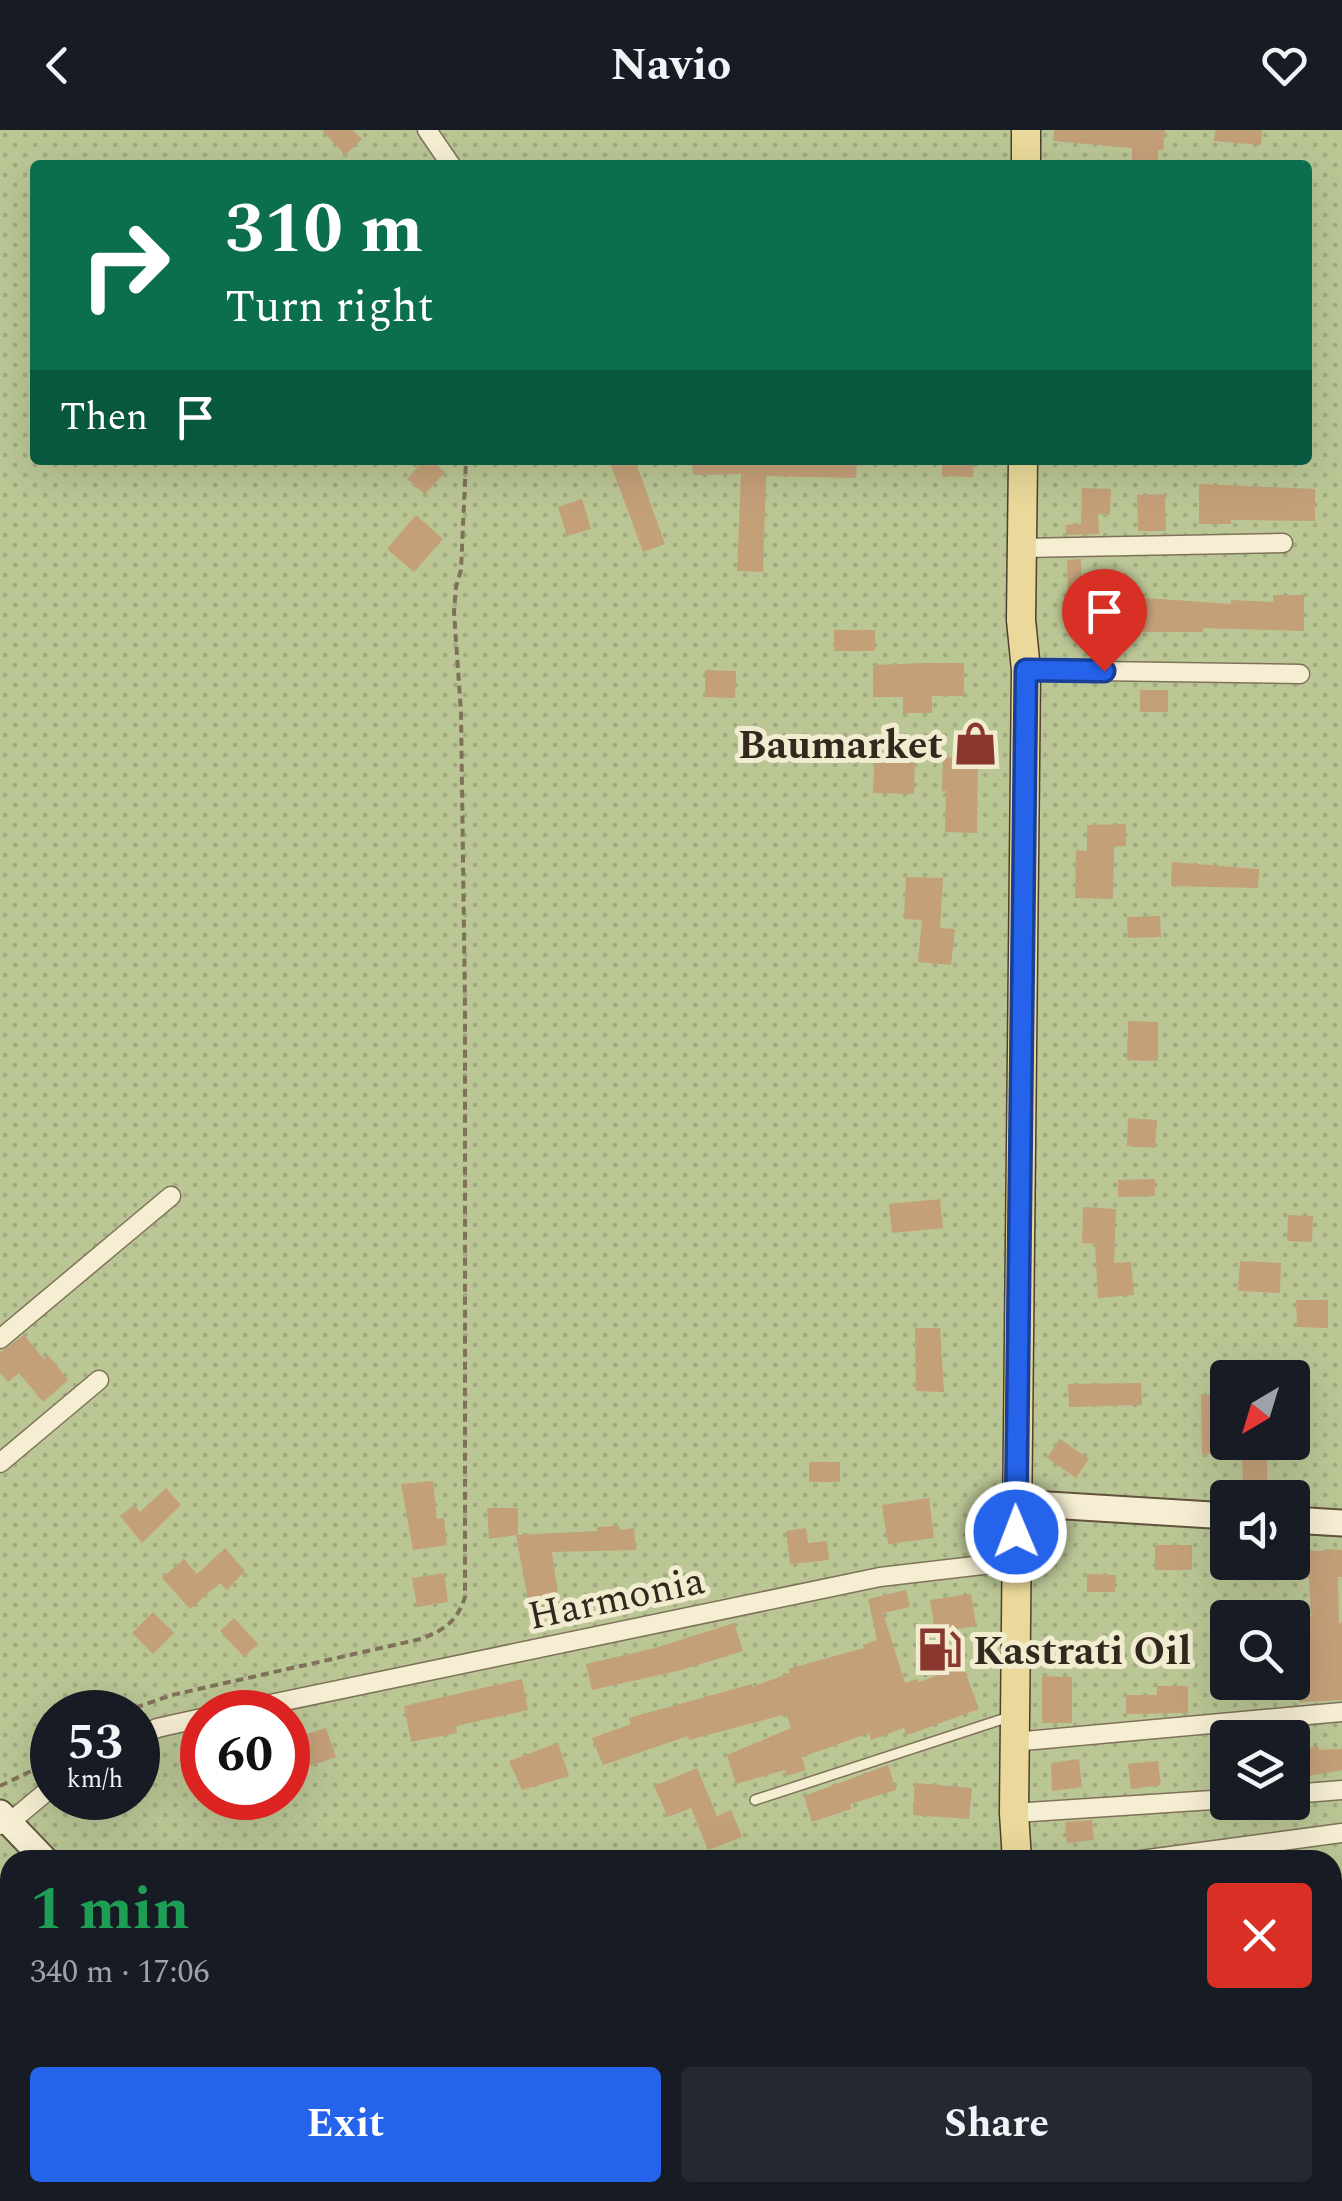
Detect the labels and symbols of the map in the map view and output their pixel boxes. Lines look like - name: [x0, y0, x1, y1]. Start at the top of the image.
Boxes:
- pin: [1062, 569, 1147, 672]
- place label: Baumarket: [738, 716, 943, 777]
- shop icon: Baumarket: [952, 720, 1000, 768]
- north arrow: [1210, 1360, 1310, 1460]
- position arrow: [964, 1480, 1068, 1584]
- street label: Harmonia: [523, 1551, 711, 1648]
- place label: Kastrati Oil: [973, 1622, 1191, 1683]
- fuel station icon: Kastrati Oil: [916, 1626, 964, 1674]
- speed limit sign: 60: [180, 1690, 310, 1820]

